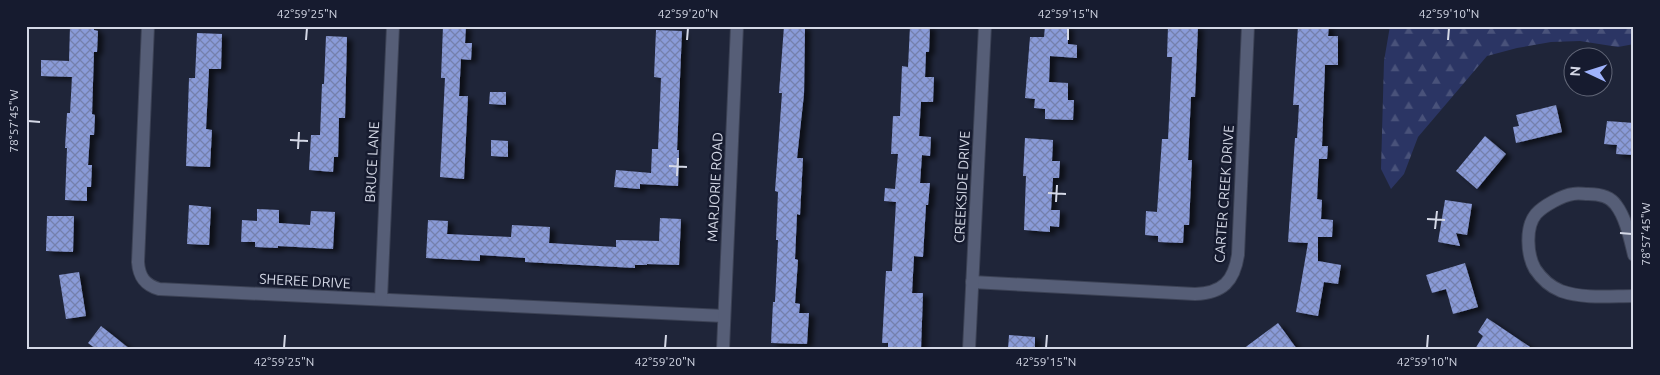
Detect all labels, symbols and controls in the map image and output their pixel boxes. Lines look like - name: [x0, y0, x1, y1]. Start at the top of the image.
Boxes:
- text: 42°59'25"N: [277, 7, 337, 20]
- text: 42°59'20"N: [658, 7, 718, 20]
- text: 42°59'15"N: [1038, 7, 1098, 20]
- text: 42°59'10"N: [1419, 7, 1479, 20]
- north arrow: [1562, 48, 1612, 98]
- text: N: [1567, 65, 1583, 77]
- text: 78°57'45"W: [7, 89, 20, 153]
- street label: BRUCE LANE: [362, 121, 382, 203]
- street label: CARTER CREEK DRIVE: [1211, 124, 1237, 263]
- street label: CREEKSIDE DRIVE: [951, 130, 973, 244]
- street label: MARJORIE ROAD: [704, 132, 726, 242]
- text: 78°57'45"W: [1639, 202, 1652, 266]
- street label: SHEREE DRIVE: [259, 271, 351, 291]
- text: 42°59'25"N: [254, 355, 314, 368]
- text: 42°59'20"N: [635, 355, 695, 368]
- text: 42°59'15"N: [1016, 355, 1076, 368]
- text: 42°59'10"N: [1397, 355, 1457, 368]

